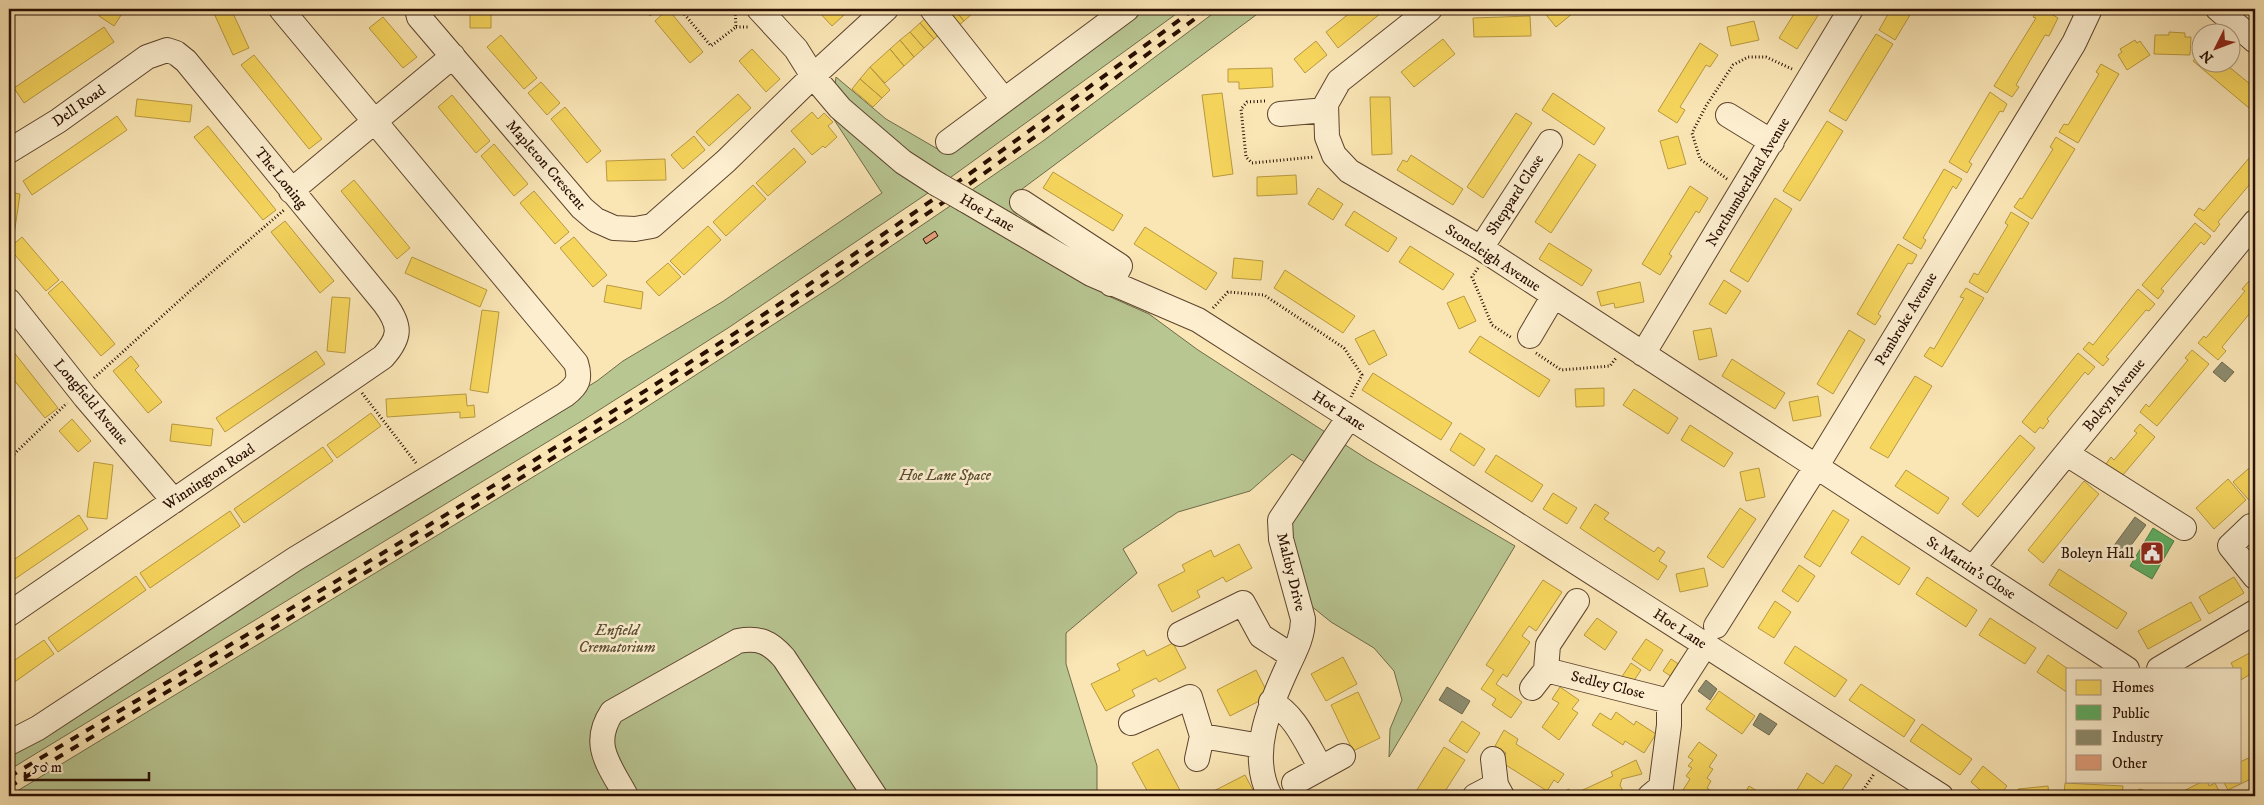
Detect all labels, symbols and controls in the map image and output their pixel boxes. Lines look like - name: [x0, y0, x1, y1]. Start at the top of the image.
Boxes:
- north arrow: [2192, 22, 2242, 72]
- text: N: [2196, 45, 2218, 66]
- street label: Dell Road: [49, 81, 110, 131]
- street label: Northumberland Avenue: [1702, 114, 1794, 250]
- street label: Mapleton Crescent: [502, 116, 590, 214]
- street label: The Loning: [250, 143, 312, 213]
- street label: Sheppard Close: [1482, 151, 1548, 239]
- street label: Hoe Lane: [956, 190, 1018, 236]
- street label: Stoneleigh Avenue: [1442, 220, 1544, 296]
- street label: Pembroke Avenue: [1871, 269, 1941, 369]
- street label: Longfield Avenue: [50, 355, 132, 449]
- street label: Boleyn Avenue: [2079, 355, 2149, 435]
- street label: Hoe Lane: [1309, 387, 1369, 435]
- street label: Winnington Road: [159, 439, 259, 515]
- park label: Hoe Lane Space: [898, 466, 992, 485]
- street label: Maltby Drive: [1272, 531, 1310, 613]
- street label: St Martin's Close: [1923, 532, 2019, 604]
- public building icon: Boleyn Hall: [2139, 540, 2165, 566]
- place label: Boleyn Hall: [2060, 544, 2134, 563]
- street label: Hoe Lane: [1650, 605, 1710, 653]
- park label: Enfield Crematorium: [578, 621, 656, 657]
- street label: Sedley Close: [1569, 667, 1647, 703]
- legend: [2066, 668, 2242, 782]
- text: Homes: [2112, 678, 2154, 697]
- text: Public: [2112, 704, 2150, 723]
- text: Industry: [2112, 728, 2164, 747]
- scale bar: [25, 750, 149, 782]
- text: Other: [2112, 754, 2147, 773]
- text: 50 m: [32, 758, 62, 777]

